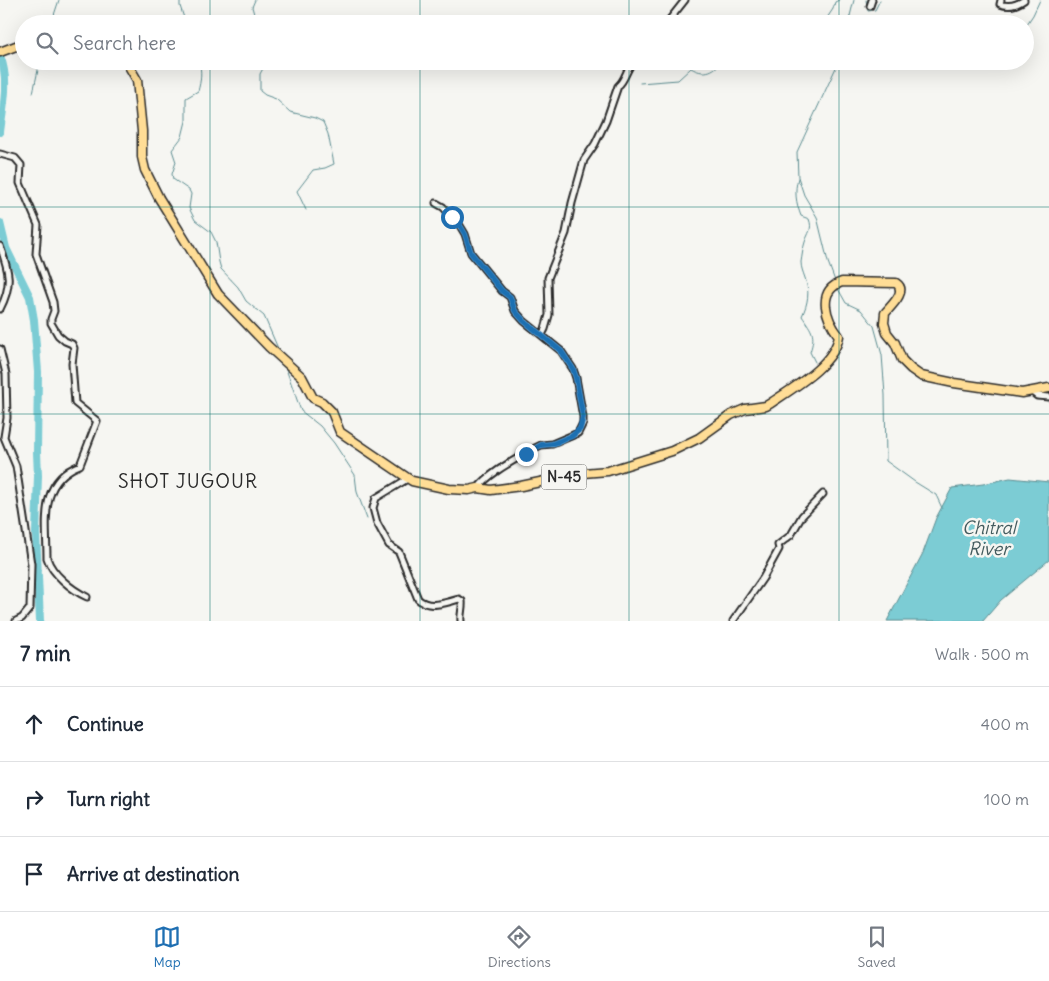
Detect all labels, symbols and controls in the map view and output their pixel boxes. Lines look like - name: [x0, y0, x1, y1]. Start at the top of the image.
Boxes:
- search box: [15, 15, 1034, 70]
- icon: search: [33, 29, 61, 57]
- text: Search here: [73, 31, 176, 55]
- route start: [441, 206, 464, 229]
- route end: [515, 443, 538, 466]
- road number: N-45: [542, 464, 586, 490]
- district label: SHOT JUGOUR: [118, 469, 258, 493]
- water label: Chitral River: [962, 516, 1019, 560]
- text: 7 min: [20, 640, 71, 667]
- text: Walk · 500 m: [935, 644, 1029, 664]
- icon: ahead: [20, 710, 48, 738]
- text: Continue: [67, 712, 144, 736]
- text: 400 m: [981, 714, 1029, 734]
- icon: right: [20, 785, 48, 813]
- text: Turn right: [67, 787, 150, 811]
- text: 100 m: [984, 789, 1029, 809]
- icon: arrive: [20, 860, 48, 888]
- text: Arrive at destination: [67, 862, 240, 886]
- tab: Map: [153, 923, 181, 971]
- tab: Directions: [488, 923, 551, 971]
- tab: Saved: [857, 923, 896, 971]

